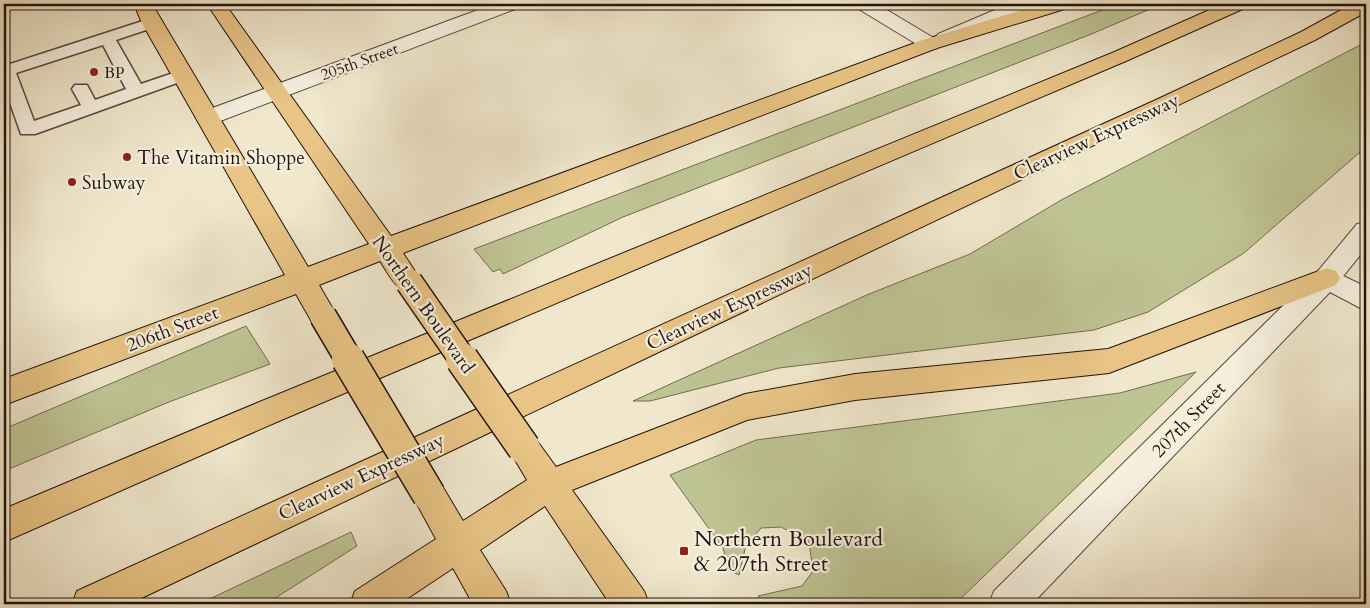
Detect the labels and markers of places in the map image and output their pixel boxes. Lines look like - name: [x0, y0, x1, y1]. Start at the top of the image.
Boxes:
- place label: BP: [104, 62, 124, 84]
- marker: BP: [88, 66, 100, 78]
- place label: The Vitamin Shoppe: [137, 145, 305, 171]
- marker: The Vitamin Shoppe: [121, 151, 133, 163]
- place label: Subway: [82, 170, 146, 196]
- marker: Subway: [66, 176, 78, 188]
- place label: Northern Boulevard & 207th Street: [694, 524, 883, 579]
- marker: Northern Boulevard & 207th Street: [678, 545, 690, 557]

